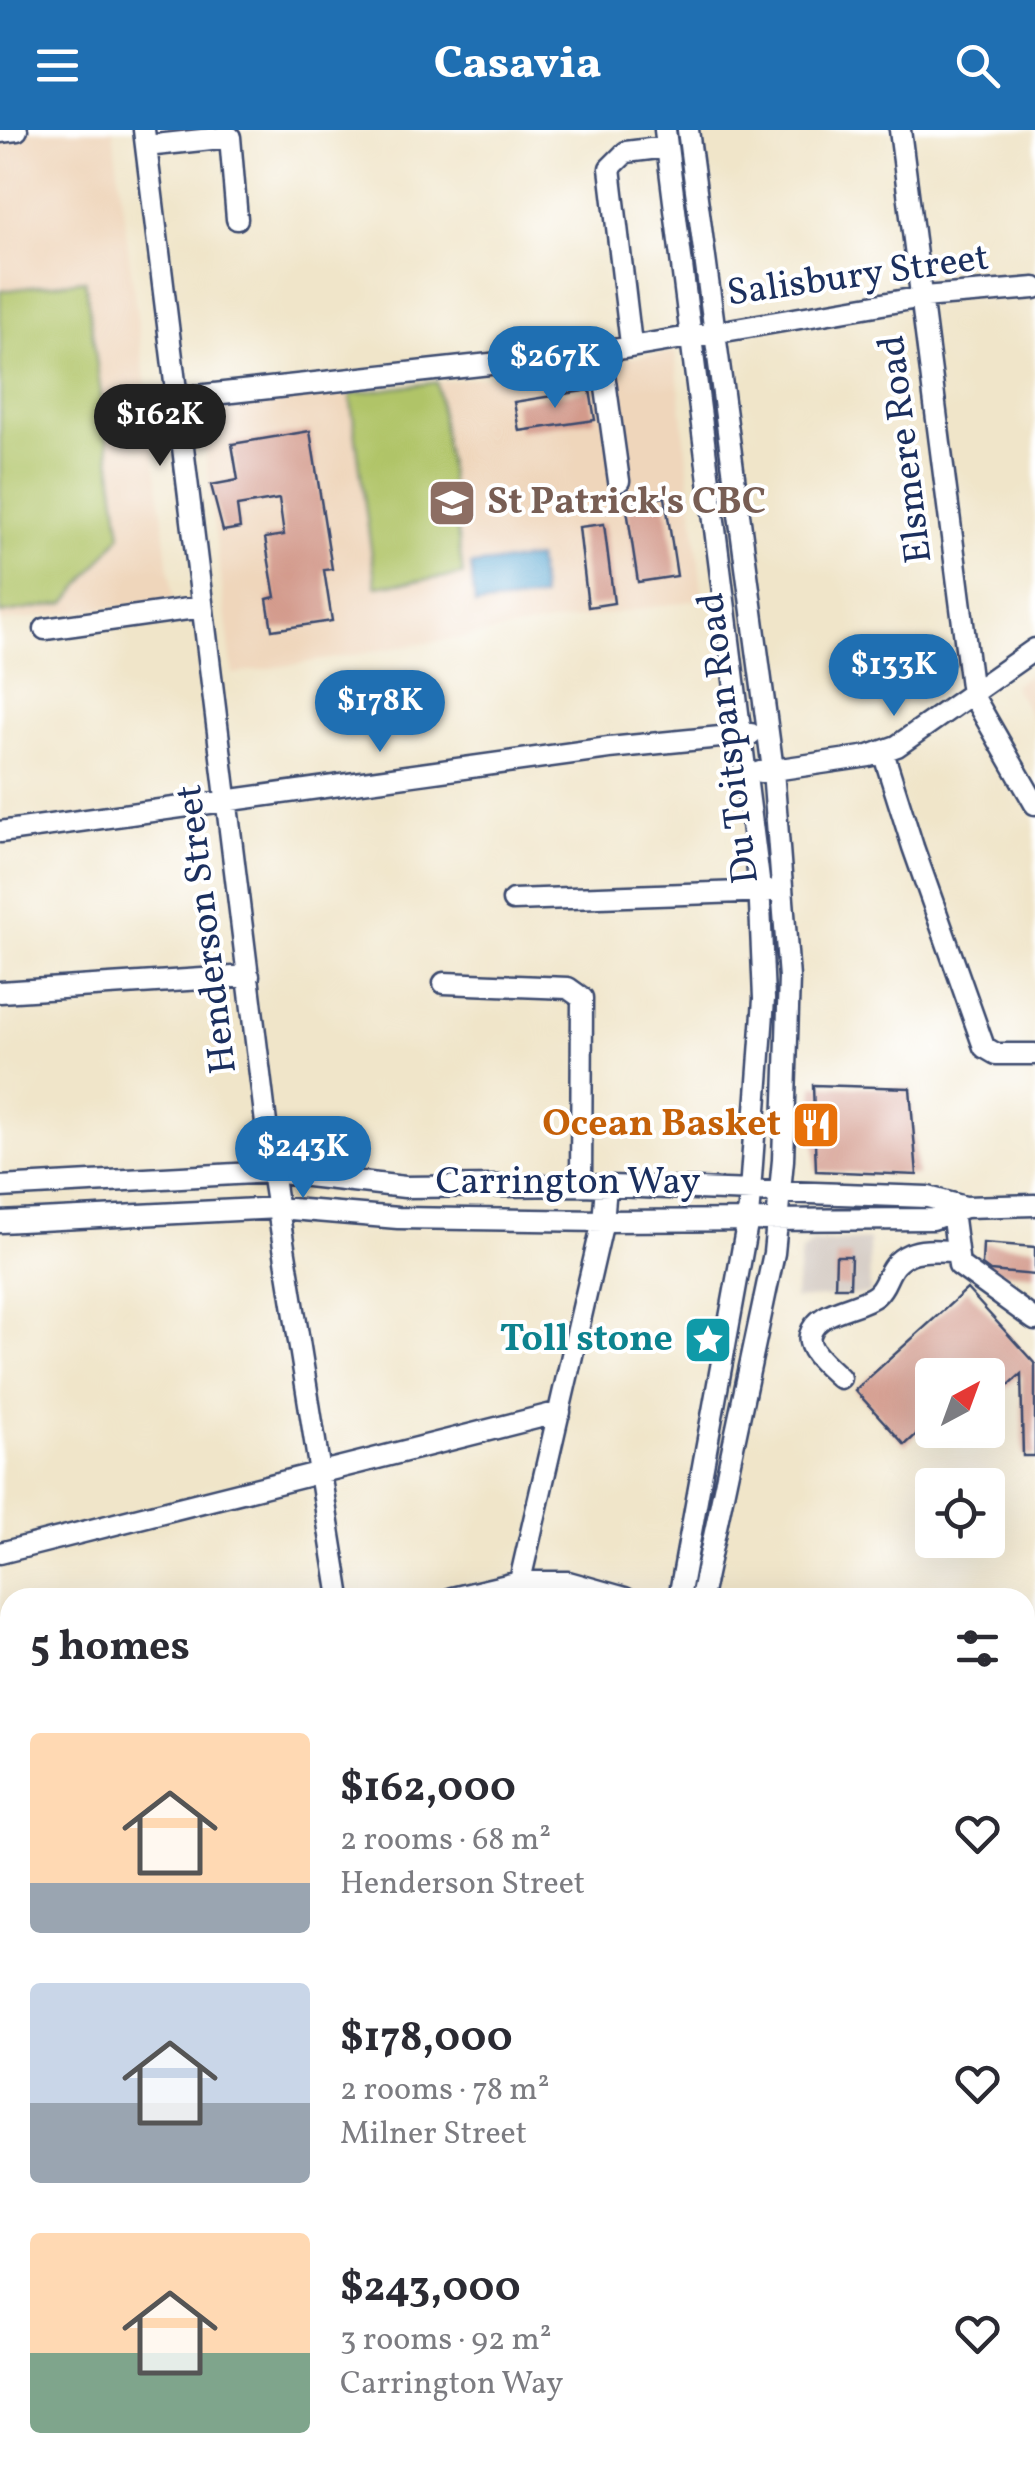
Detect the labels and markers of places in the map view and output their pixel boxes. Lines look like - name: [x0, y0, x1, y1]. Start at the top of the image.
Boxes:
- pin: $267K: [485, 326, 625, 411]
- pin: $162K: [90, 384, 230, 469]
- school or university icon: St Patrick's CBC: [426, 477, 478, 529]
- place label: St Patrick's CBC: [487, 477, 766, 530]
- pin: $133K: [824, 634, 964, 719]
- pin: $178K: [310, 670, 450, 755]
- place label: Ocean Basket: [542, 1099, 781, 1152]
- restaurant icon: Ocean Basket: [790, 1099, 842, 1151]
- pin: $243K: [233, 1116, 373, 1201]
- place label: Toll stone: [500, 1314, 673, 1367]
- place icon: Toll stone: [682, 1314, 734, 1366]

